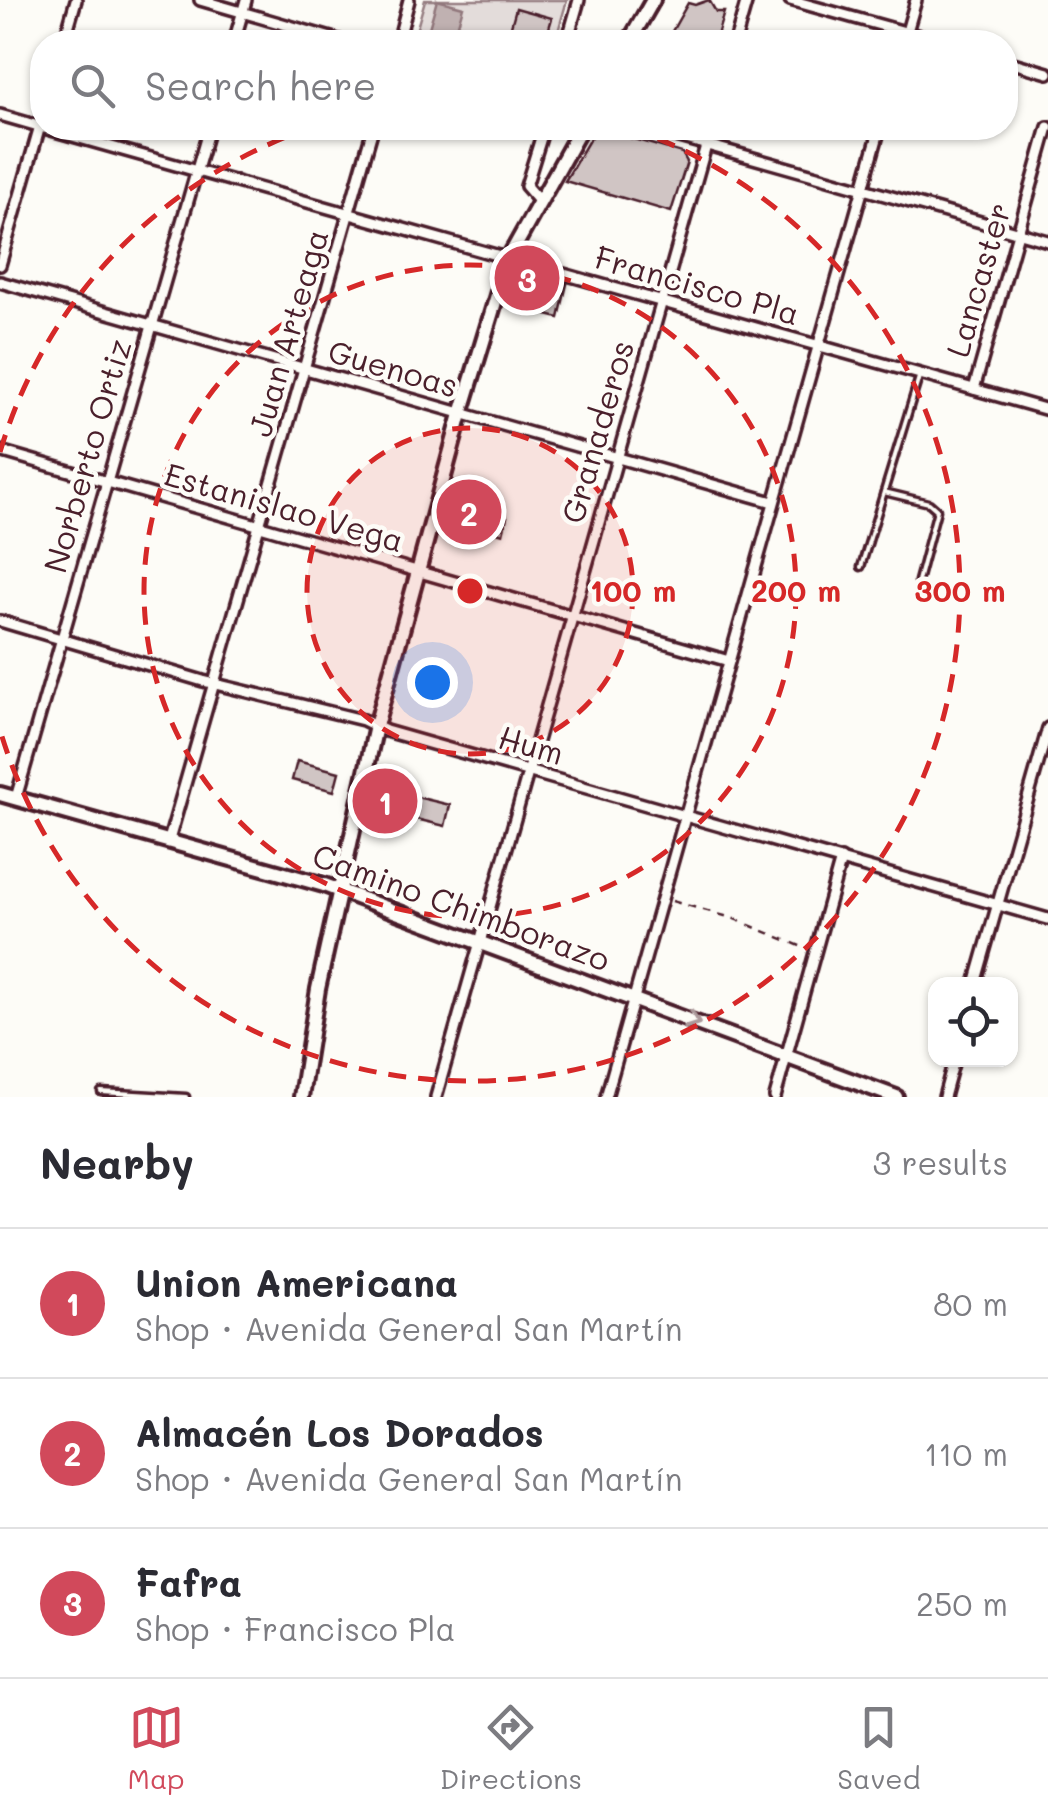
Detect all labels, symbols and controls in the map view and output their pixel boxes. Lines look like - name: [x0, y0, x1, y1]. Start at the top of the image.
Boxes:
- search box: [30, 30, 1018, 140]
- icon: search: [65, 58, 120, 113]
- text: Search here: [145, 60, 376, 110]
- street label: Lancaster: [935, 197, 1019, 362]
- street label: Juan Arteaga: [237, 224, 337, 441]
- street label: Francisco Pla: [590, 235, 805, 333]
- pin: 3: [494, 240, 560, 316]
- street label: Guenoas: [324, 329, 463, 406]
- street label: Norberto Ortiz: [33, 334, 140, 577]
- street label: Granaderos: [550, 335, 642, 528]
- street label: Estanislao Vega: [160, 452, 409, 560]
- pin: 2: [436, 474, 502, 550]
- text: 100 m: [590, 570, 676, 610]
- text: 200 m: [751, 570, 841, 610]
- text: 300 m: [914, 570, 1006, 610]
- centre of rings: [452, 573, 488, 609]
- your location: [407, 657, 458, 708]
- street label: Hum: [494, 715, 569, 773]
- pin: 1: [352, 764, 418, 838]
- street label: Camino Chimborazo: [307, 833, 616, 979]
- map controls: [928, 977, 1018, 1067]
- button: locate: [928, 977, 1018, 1067]
- one-way arrow: [683, 1010, 700, 1030]
- text: Nearby: [40, 1135, 194, 1190]
- text: 3 results: [872, 1141, 1008, 1183]
- text: Union Americana: [135, 1257, 458, 1307]
- text: 1: [65, 1282, 80, 1324]
- text: 80 m: [933, 1282, 1008, 1324]
- text: Shop · Avenida General San Martín: [135, 1307, 683, 1349]
- text: Almacén Los Dorados: [135, 1407, 544, 1457]
- text: 2: [64, 1432, 81, 1474]
- text: 110 m: [924, 1432, 1008, 1474]
- text: Shop · Avenida General San Martín: [135, 1457, 683, 1499]
- text: Fafra: [135, 1557, 242, 1607]
- text: 3: [63, 1582, 82, 1624]
- text: 250 m: [916, 1582, 1008, 1624]
- text: Shop · Francisco Pla: [135, 1607, 456, 1649]
- tab: Map: [128, 1700, 185, 1796]
- tab: Directions: [440, 1700, 582, 1796]
- tab: Saved: [837, 1700, 920, 1796]

